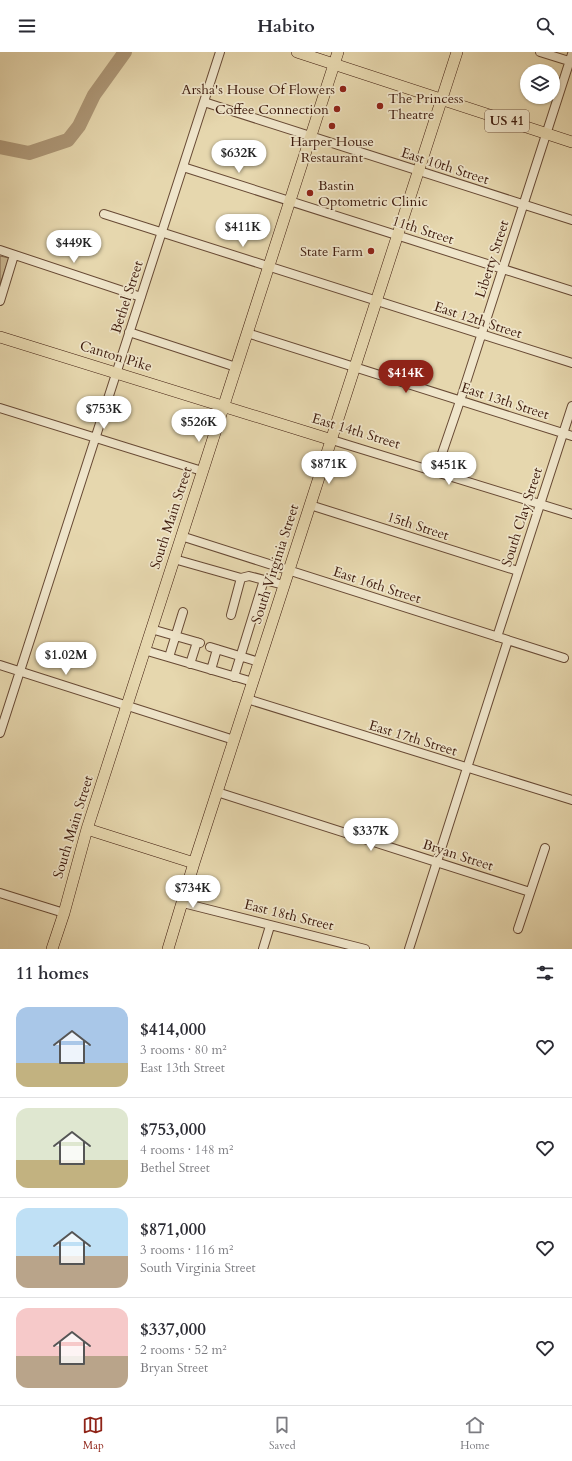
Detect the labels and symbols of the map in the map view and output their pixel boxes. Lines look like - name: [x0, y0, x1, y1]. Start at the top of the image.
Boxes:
- place label: Arsha's House Of Flowers: [182, 80, 335, 99]
- marker: Arsha's House Of Flowers: [338, 84, 348, 94]
- place label: The Princess Theatre: [388, 89, 464, 124]
- place label: Coffee Connection: [215, 100, 329, 119]
- marker: The Princess Theatre: [375, 101, 385, 111]
- marker: Coffee Connection: [332, 104, 342, 114]
- road number: US 41: [485, 110, 529, 132]
- marker: Harper House Restaurant: [327, 121, 337, 131]
- place label: Harper House Restaurant: [290, 132, 374, 167]
- pin: $632K: [211, 140, 267, 174]
- street label: East 10th Street: [399, 143, 492, 189]
- place label: Bastin Optometric Clinic: [318, 176, 428, 211]
- marker: Bastin Optometric Clinic: [305, 188, 315, 198]
- street label: 11th Street: [390, 211, 457, 249]
- pin: $411K: [215, 214, 271, 248]
- street label: Liberty Street: [471, 217, 514, 300]
- pin: $449K: [46, 230, 102, 264]
- place label: State Farm: [300, 242, 363, 261]
- marker: State Farm: [366, 246, 376, 256]
- street label: Bethel Street: [106, 258, 148, 336]
- street label: East 12th Street: [432, 297, 525, 343]
- street label: Canton Pike: [78, 336, 154, 376]
- pin: $414K: [378, 360, 434, 394]
- street label: East 13th Street: [459, 378, 552, 424]
- pin: $753K: [76, 396, 132, 430]
- pin: $526K: [171, 409, 227, 443]
- street label: East 14th Street: [309, 409, 403, 454]
- pin: $871K: [301, 451, 357, 485]
- pin: $451K: [421, 452, 477, 486]
- street label: South Main Street: [145, 464, 197, 572]
- street label: South Clay Street: [497, 464, 547, 569]
- street label: South Virginia Street: [247, 501, 303, 626]
- street label: 15th Street: [385, 507, 452, 545]
- street label: East 16th Street: [331, 562, 424, 608]
- pin: $1.02M: [33, 642, 99, 676]
- street label: East 17th Street: [366, 716, 460, 761]
- street label: South Main Street: [48, 773, 98, 881]
- pin: $337K: [343, 818, 399, 852]
- street label: Bryan Street: [420, 835, 496, 876]
- pin: $734K: [165, 875, 221, 909]
- street label: East 18th Street: [242, 895, 336, 935]

